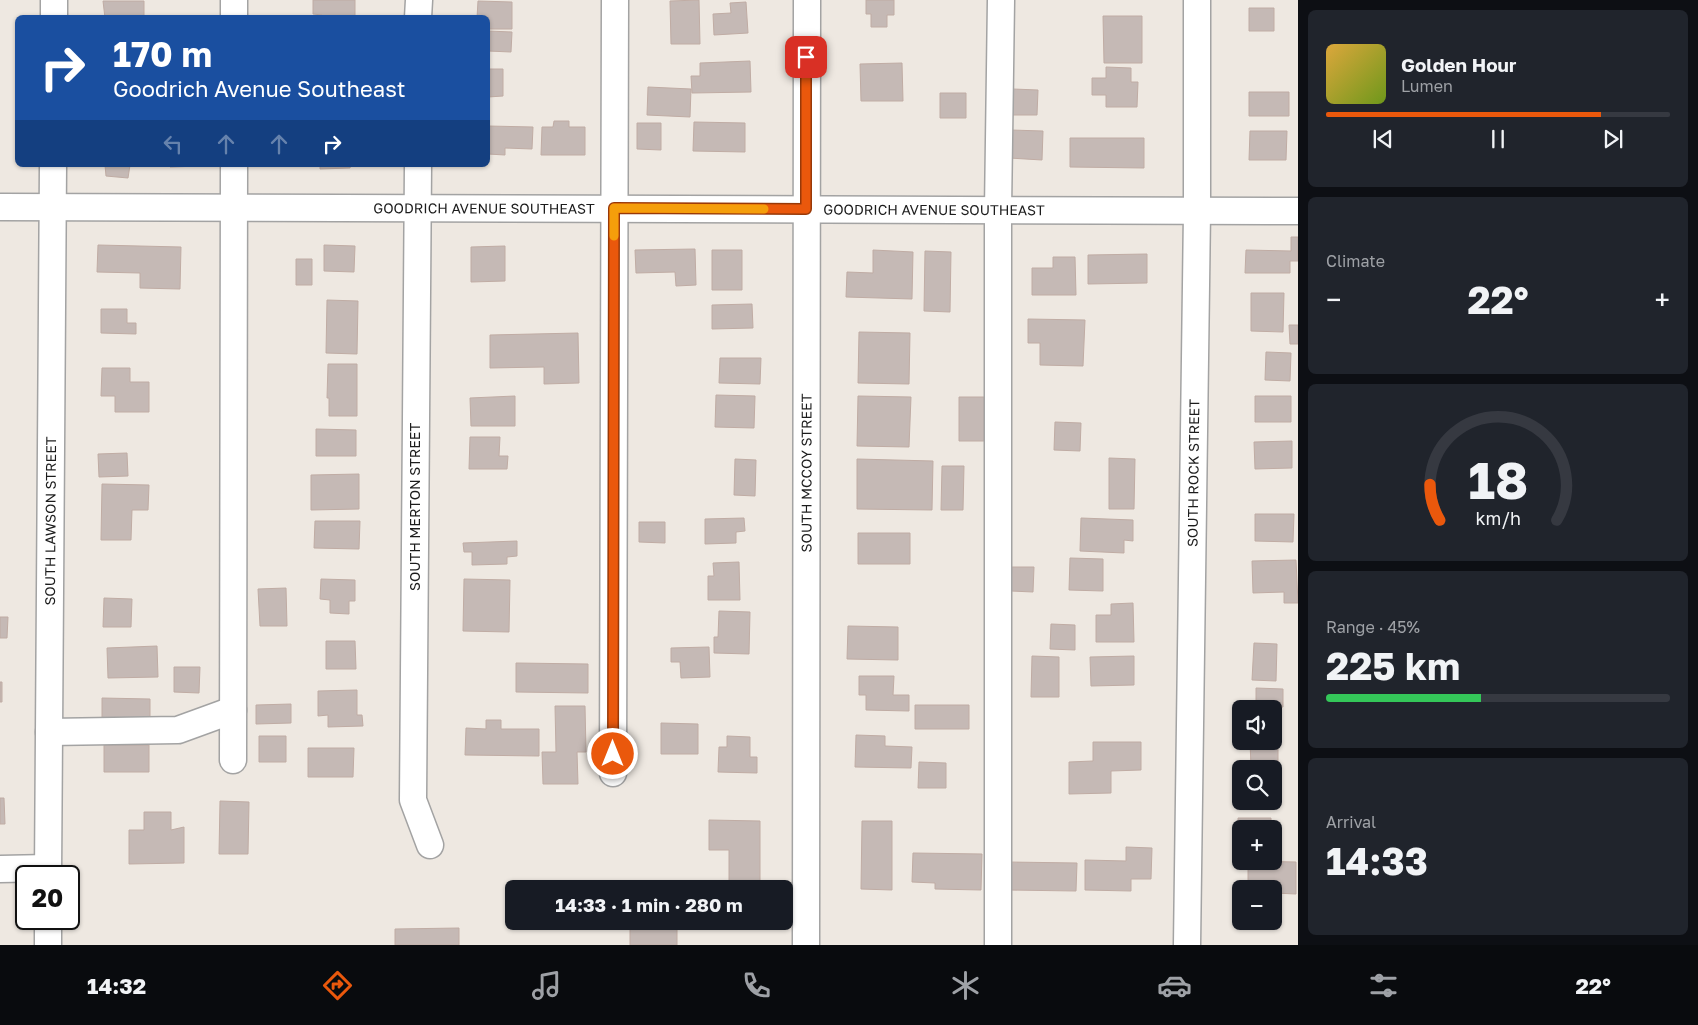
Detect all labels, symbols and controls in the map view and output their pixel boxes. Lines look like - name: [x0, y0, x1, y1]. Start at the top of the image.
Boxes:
- text: 170 m: [113, 33, 212, 75]
- icon: right: [30, 35, 95, 100]
- pin: [785, 36, 827, 78]
- icon: arrive: [792, 43, 820, 71]
- text: Golden Hour: [1401, 53, 1516, 76]
- text: Goodrich Avenue Southeast: [113, 75, 406, 102]
- text: Lumen: [1401, 76, 1453, 96]
- icon: previous: [1369, 125, 1397, 153]
- icon: pause: [1484, 125, 1512, 153]
- icon: next: [1599, 125, 1627, 153]
- icon: left: [159, 130, 187, 158]
- icon: ahead: [212, 130, 240, 158]
- icon: ahead: [265, 130, 293, 158]
- icon: right: [318, 130, 346, 158]
- street label: GOODRICH AVENUE SOUTHEAST: [373, 199, 595, 217]
- street label: GOODRICH AVENUE SOUTHEAST: [823, 201, 1045, 218]
- text: Climate: [1326, 251, 1385, 271]
- text: 22°: [1467, 277, 1529, 322]
- text: −: [1326, 283, 1341, 316]
- text: +: [1655, 283, 1670, 316]
- street label: SOUTH MCCOY STREET: [797, 393, 815, 552]
- street label: SOUTH ROCK STREET: [1183, 399, 1202, 547]
- street label: SOUTH MERTON STREET: [406, 423, 423, 591]
- street label: SOUTH LAWSON STREET: [41, 436, 59, 606]
- text: 18: [1468, 448, 1528, 510]
- text: km/h: [1475, 507, 1521, 529]
- text: Range · 45%: [1326, 617, 1420, 637]
- text: 225 km: [1326, 643, 1460, 688]
- map controls: [1232, 700, 1282, 930]
- button: sound: [1232, 700, 1282, 750]
- position arrow: [586, 727, 638, 779]
- button: search: [1232, 760, 1282, 810]
- text: Arrival: [1326, 812, 1376, 832]
- button: +: [1232, 820, 1282, 870]
- text: 14:33: [1326, 838, 1428, 883]
- speed limit sign: 20: [15, 865, 80, 930]
- button: −: [1232, 880, 1282, 930]
- text: 14:33 · 1 min · 280 m: [555, 893, 743, 916]
- icon: directions: [320, 968, 355, 1003]
- icon: music: [529, 968, 564, 1003]
- icon: phone: [739, 968, 774, 1003]
- icon: climate: [948, 968, 983, 1003]
- icon: car: [1157, 968, 1192, 1003]
- icon: filters: [1366, 968, 1401, 1003]
- text: 14:32: [87, 972, 146, 999]
- text: 22°: [1575, 972, 1611, 999]

